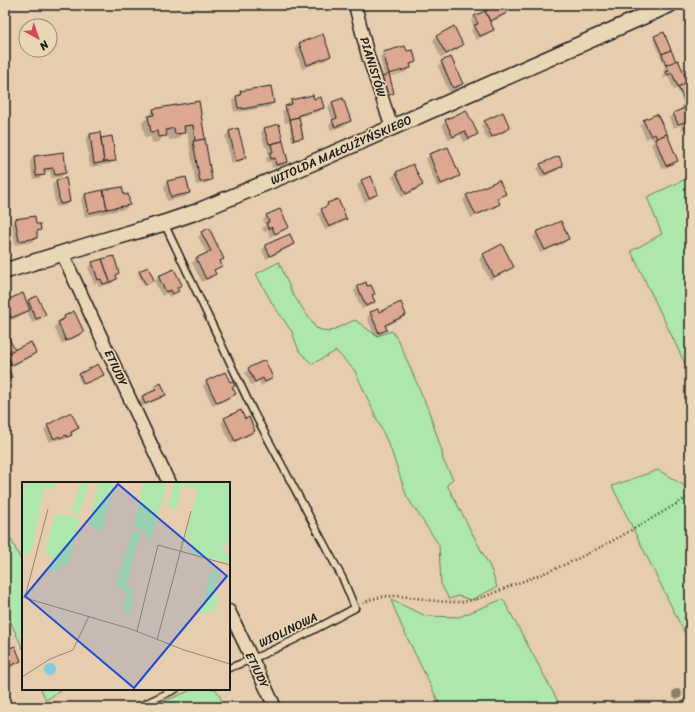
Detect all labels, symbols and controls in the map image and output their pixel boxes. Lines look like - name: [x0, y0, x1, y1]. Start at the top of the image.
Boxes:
- north arrow: [18, 18, 58, 58]
- street label: PIANISTÓW: [353, 34, 393, 101]
- text: N: [35, 35, 54, 55]
- street label: WITOLDA MAŁCUŻYŃSKIEGO: [267, 109, 416, 191]
- street label: ETIUDY: [98, 346, 134, 390]
- inset map: [22, 482, 230, 690]
- street label: WIOLINOWA: [255, 606, 321, 654]
- street label: ETIUDY: [239, 648, 275, 692]

